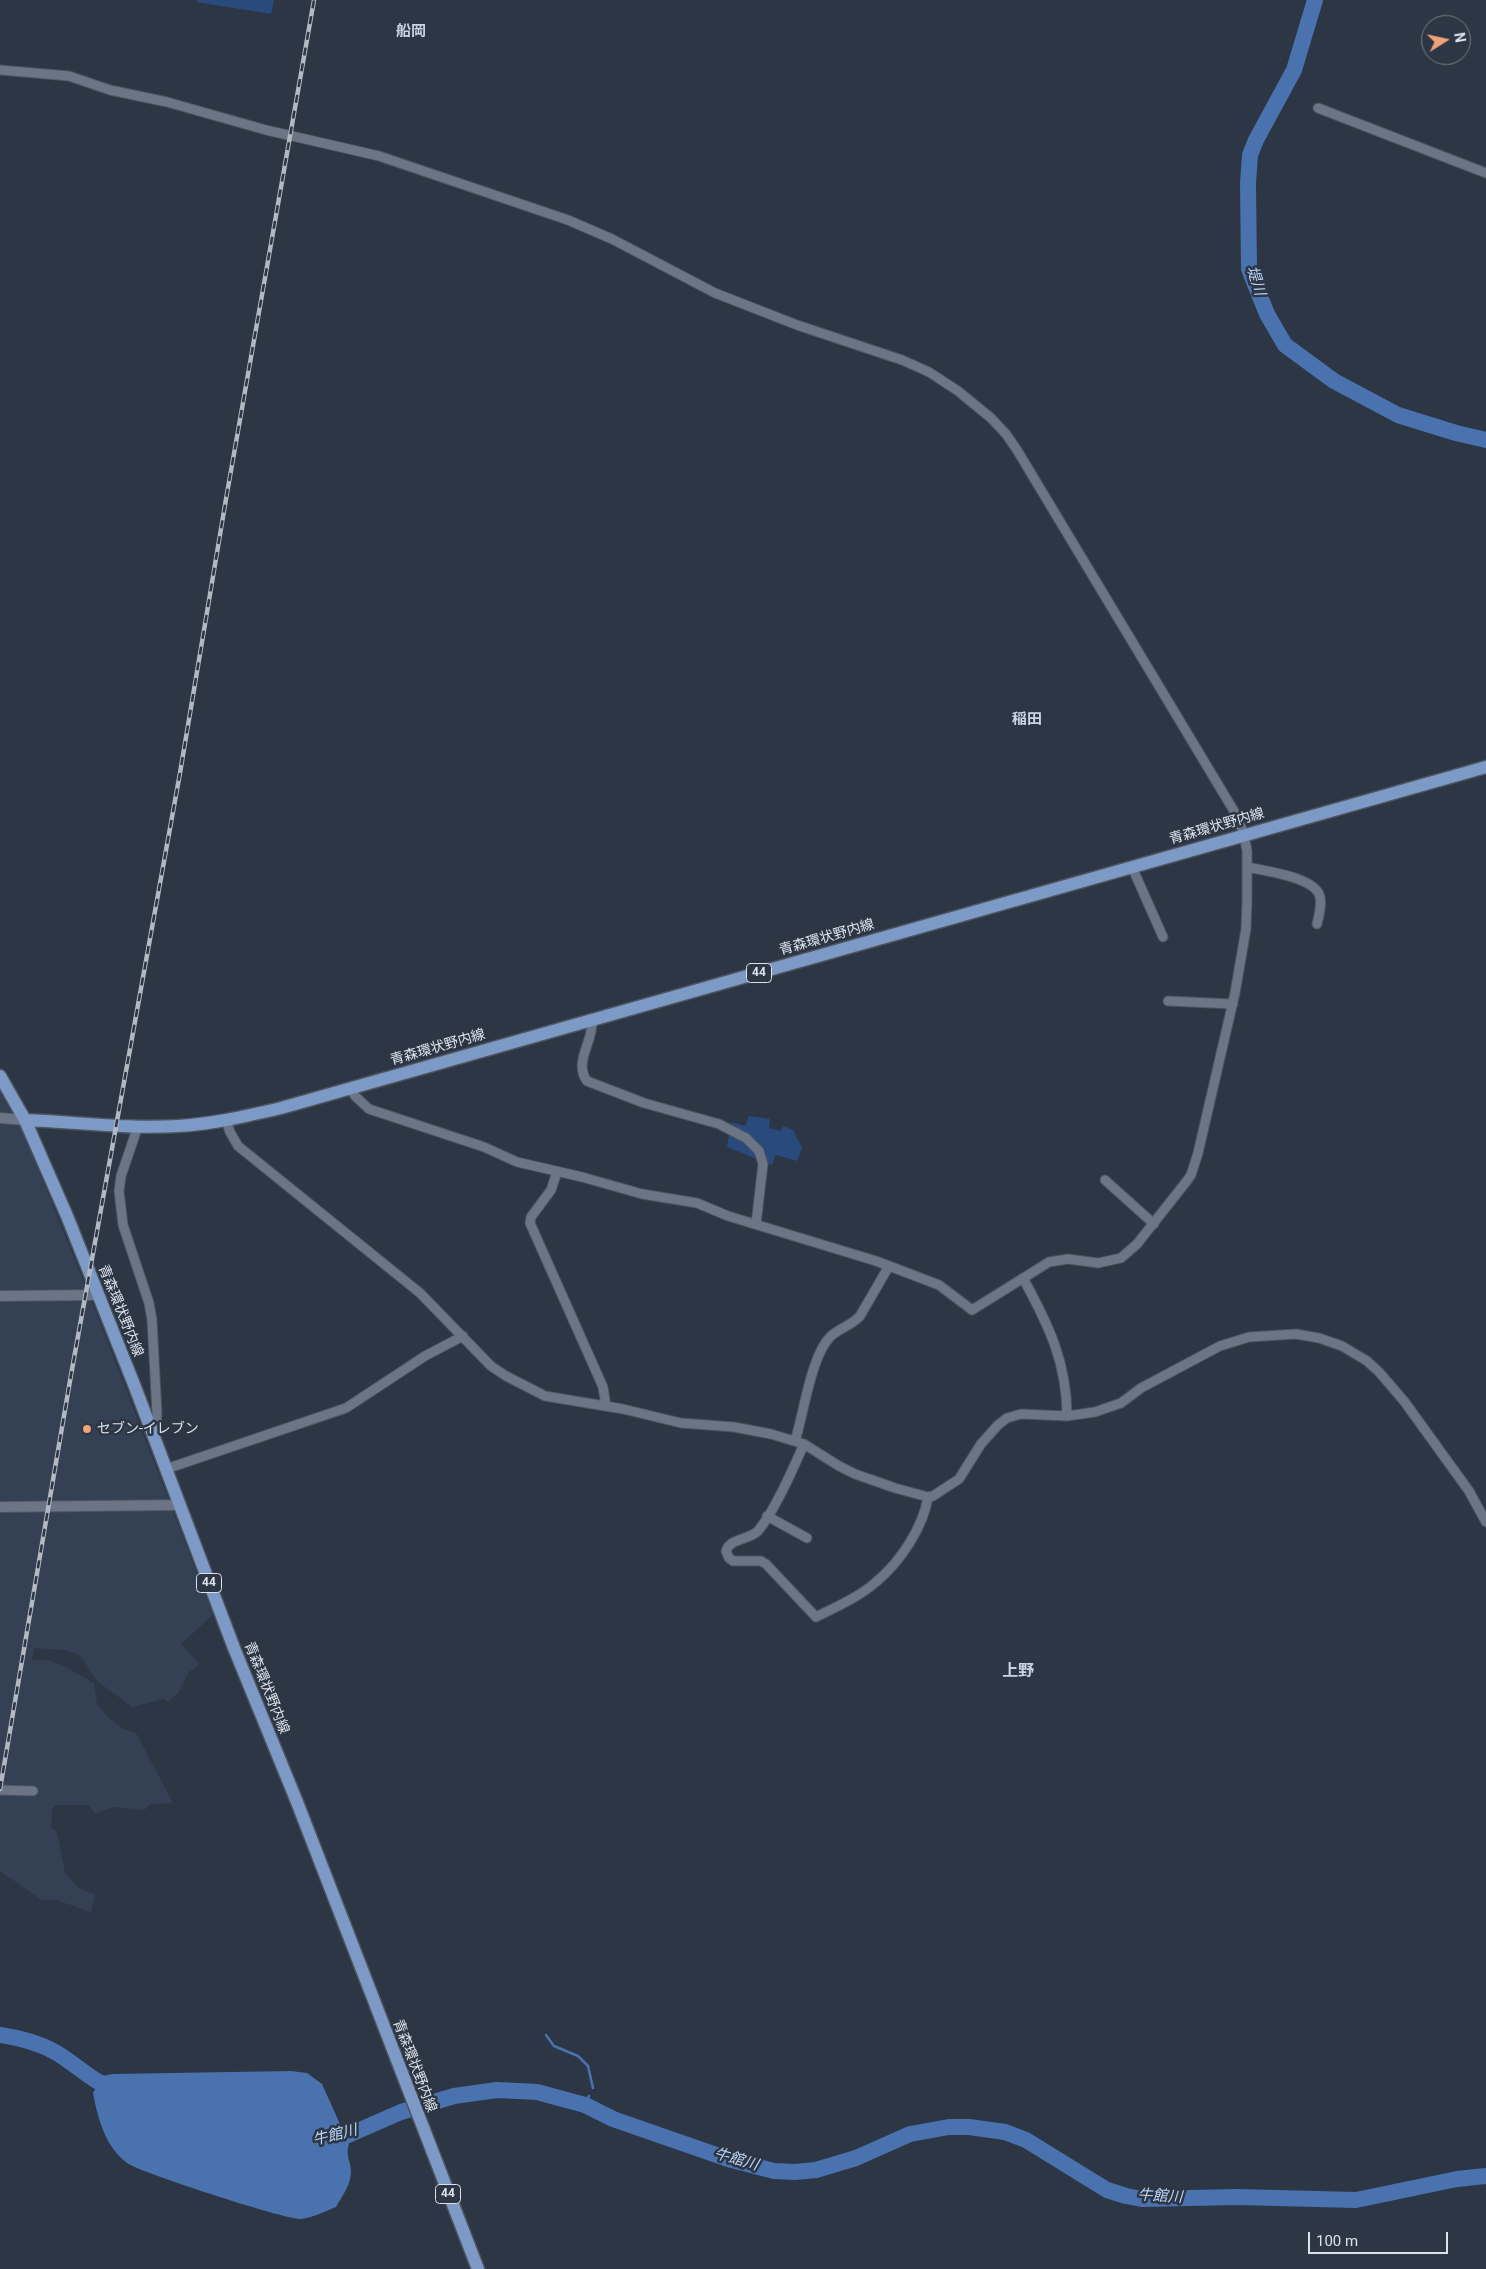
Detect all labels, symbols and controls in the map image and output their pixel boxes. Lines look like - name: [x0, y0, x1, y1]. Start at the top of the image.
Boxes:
- north arrow: [1421, 15, 1471, 65]
- district label: 船岡: [396, 23, 426, 41]
- text: N: [1451, 31, 1469, 44]
- water label: 堤川: [1242, 264, 1268, 298]
- district label: 稲田: [1012, 711, 1042, 729]
- street label: 青森環状野内線: [1168, 805, 1266, 849]
- street label: 青森環状野内線: [778, 916, 876, 960]
- road number: 44: [746, 964, 772, 982]
- street label: 青森環状野内線: [389, 1026, 487, 1070]
- street label: 青森環状野内線: [94, 1262, 146, 1360]
- place label: セブン-イレブン: [97, 1421, 199, 1437]
- marker: セブン-イレブン: [81, 1423, 93, 1435]
- road number: 44: [196, 1574, 222, 1592]
- street label: 青森環状野内線: [240, 1639, 292, 1737]
- district label: 上野: [1002, 1662, 1034, 1682]
- street label: 青森環状野内線: [389, 2017, 439, 2115]
- water label: 牛館川: [311, 2122, 359, 2150]
- water label: 牛館川: [712, 2145, 760, 2175]
- road number: 44: [436, 2184, 460, 2204]
- water label: 牛館川: [1137, 2187, 1183, 2207]
- scale bar: [1311, 2222, 1451, 2254]
- text: 100 m: [1316, 2232, 1358, 2250]

